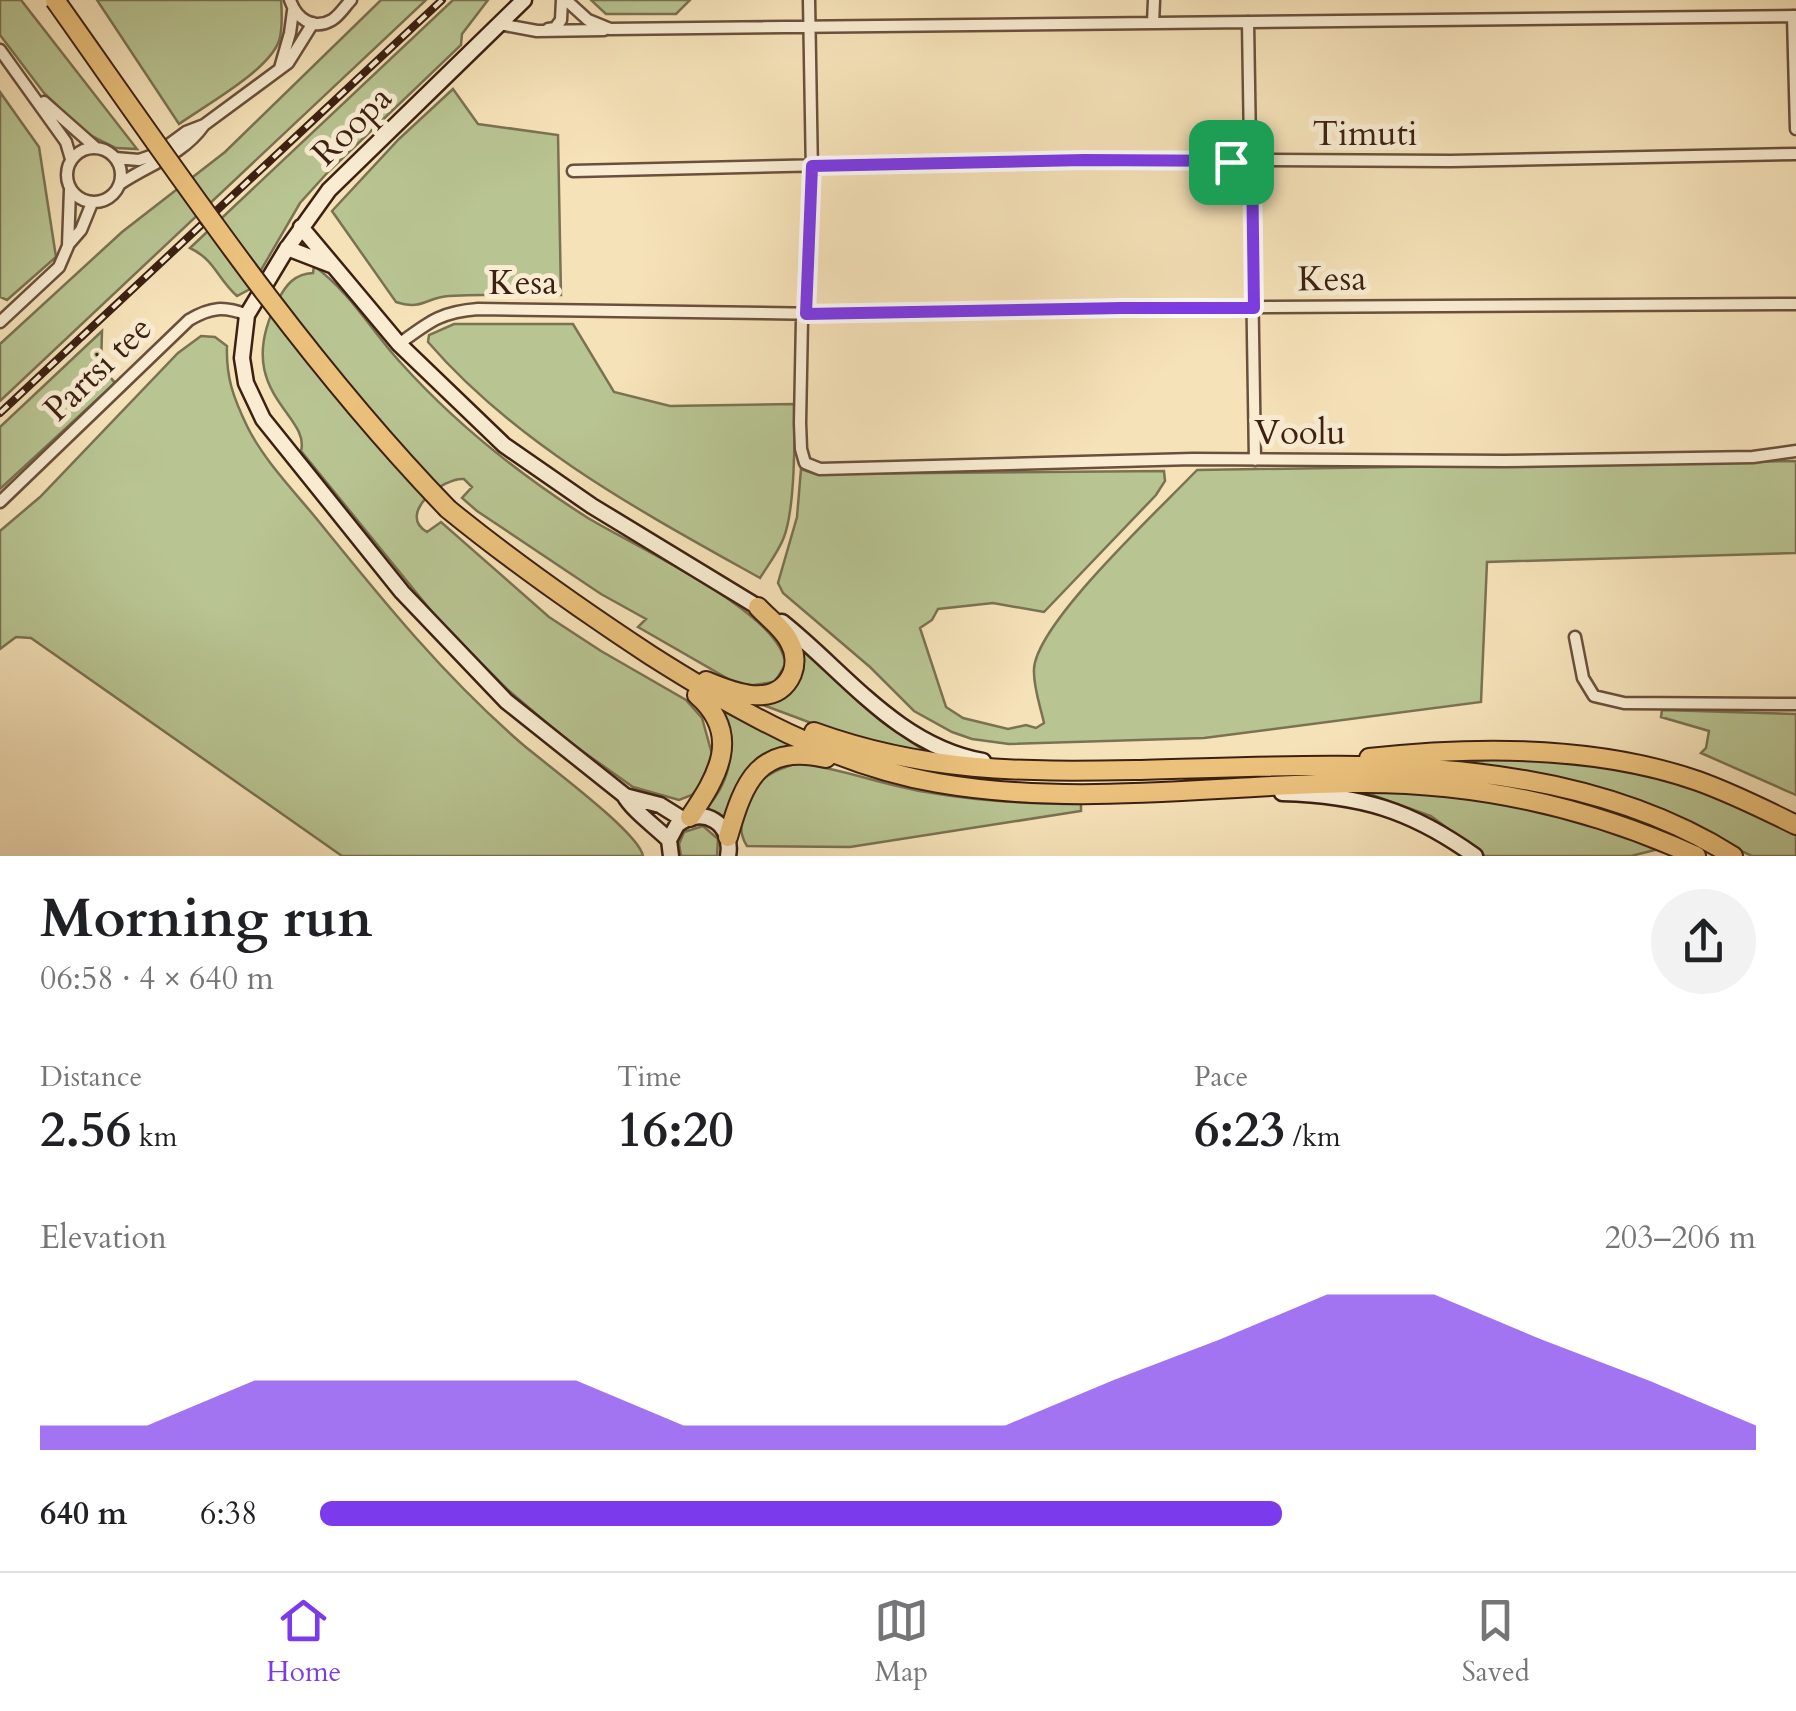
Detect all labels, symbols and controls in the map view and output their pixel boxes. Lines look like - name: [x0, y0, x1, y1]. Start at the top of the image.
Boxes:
- street label: Roopa: [301, 75, 403, 177]
- street label: Timuti: [1312, 110, 1418, 158]
- pin: [1189, 120, 1274, 205]
- icon: arrive: [1204, 135, 1259, 190]
- street label: Kesa: [1297, 254, 1367, 304]
- street label: Kesa: [489, 259, 557, 307]
- street label: Partsi tee: [33, 305, 163, 433]
- street label: Voolu: [1254, 409, 1346, 457]
- text: Morning run: [40, 882, 373, 956]
- button: share: [1651, 889, 1756, 994]
- text: 06:58 · 4 × 640 m: [40, 957, 274, 1001]
- text: Distance: [40, 1058, 142, 1096]
- text: Time: [617, 1058, 682, 1096]
- text: Pace: [1194, 1058, 1248, 1096]
- text: 2.56: [40, 1096, 131, 1164]
- text: 16:20: [617, 1096, 734, 1164]
- text: 6:23: [1194, 1096, 1285, 1164]
- text: km: [131, 1118, 178, 1156]
- text: /km: [1285, 1118, 1341, 1156]
- text: Elevation: [40, 1216, 167, 1260]
- text: 203–206 m: [1604, 1216, 1756, 1260]
- text: 640 m: [40, 1492, 127, 1536]
- text: 6:38: [200, 1492, 257, 1536]
- tab: Home: [266, 1593, 341, 1691]
- tab: Map: [874, 1593, 929, 1691]
- tab: Saved: [1462, 1593, 1530, 1691]

